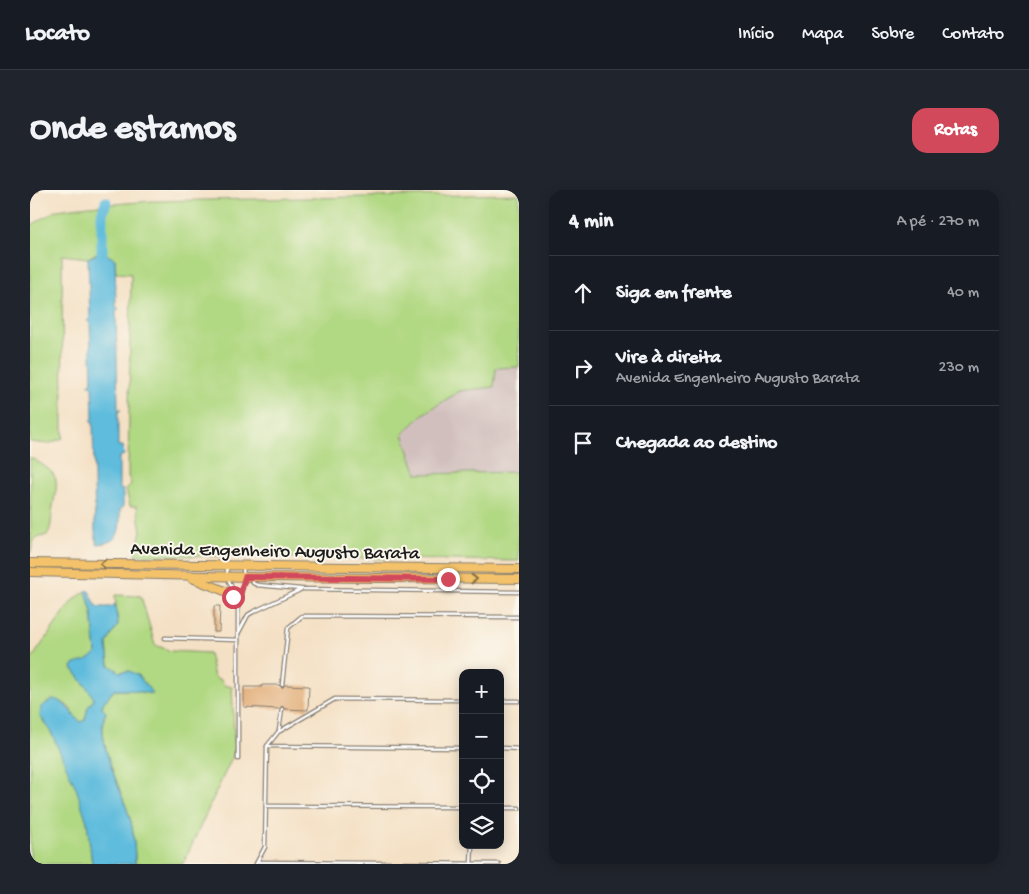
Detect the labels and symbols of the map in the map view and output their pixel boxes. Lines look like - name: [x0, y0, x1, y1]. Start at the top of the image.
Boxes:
- street label: Avenida Engenheiro Augusto Barata: [130, 538, 421, 567]
- one-way arrow: [99, 559, 106, 569]
- route end: [437, 568, 460, 591]
- one-way arrow: [470, 574, 478, 584]
- route start: [222, 586, 245, 609]

